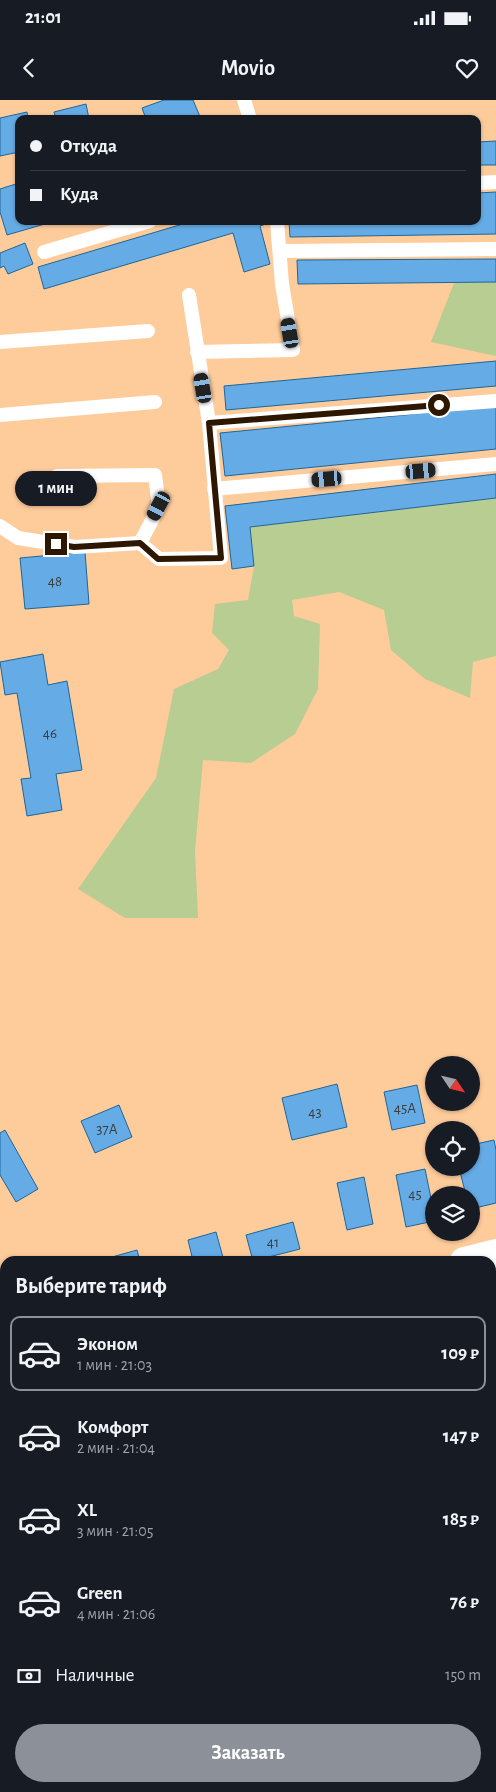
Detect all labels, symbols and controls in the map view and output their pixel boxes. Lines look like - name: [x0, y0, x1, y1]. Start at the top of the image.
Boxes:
- text: 21:01: [25, 8, 62, 27]
- icon: back: [15, 54, 43, 82]
- icon: heart: [453, 54, 481, 82]
- text: Movio: [221, 57, 275, 79]
- text: Откуда: [60, 137, 117, 156]
- text: Куда: [60, 185, 99, 204]
- car: [280, 317, 299, 349]
- car: [193, 372, 212, 404]
- route start: [428, 394, 450, 416]
- car: [405, 462, 436, 480]
- car: [311, 470, 342, 488]
- callout: 1 мин: [15, 472, 97, 506]
- text: 1 мин: [38, 480, 74, 496]
- car: [145, 489, 172, 523]
- route end: [45, 533, 67, 555]
- house number: 48: [48, 574, 62, 589]
- house number: 46: [43, 726, 57, 741]
- north arrow: [425, 1056, 480, 1111]
- map controls: [425, 1056, 480, 1241]
- house number: 45А: [394, 1101, 416, 1116]
- house number: 43: [308, 1105, 322, 1120]
- button: locate: [425, 1121, 480, 1176]
- house number: 37А: [96, 1122, 118, 1137]
- button: layers: [425, 1186, 480, 1241]
- house number: 45: [408, 1187, 422, 1202]
- house number: 41: [267, 1235, 279, 1250]
- text: Выберите тариф: [15, 1275, 167, 1297]
- icon: car: [17, 1331, 62, 1376]
- text: Эконом: [77, 1335, 138, 1354]
- text: 109 ₽: [441, 1344, 479, 1363]
- text: 1 мин · 21:03: [77, 1357, 152, 1373]
- icon: car: [17, 1414, 62, 1459]
- text: Комфорт: [77, 1418, 148, 1437]
- text: 147 ₽: [443, 1427, 479, 1446]
- text: 2 мин · 21:04: [77, 1440, 155, 1456]
- icon: car: [17, 1497, 62, 1542]
- text: XL: [77, 1501, 97, 1520]
- text: 185 ₽: [443, 1510, 479, 1529]
- text: 3 мин · 21:05: [77, 1523, 153, 1539]
- icon: car: [17, 1580, 62, 1625]
- text: Green: [77, 1584, 123, 1603]
- text: 76 ₽: [450, 1593, 479, 1612]
- text: 4 мин · 21:06: [77, 1606, 155, 1622]
- icon: cash: [15, 1662, 43, 1690]
- text: Наличные: [55, 1666, 135, 1685]
- text: 150 m: [445, 1667, 481, 1683]
- button: Заказать: [15, 1724, 481, 1782]

